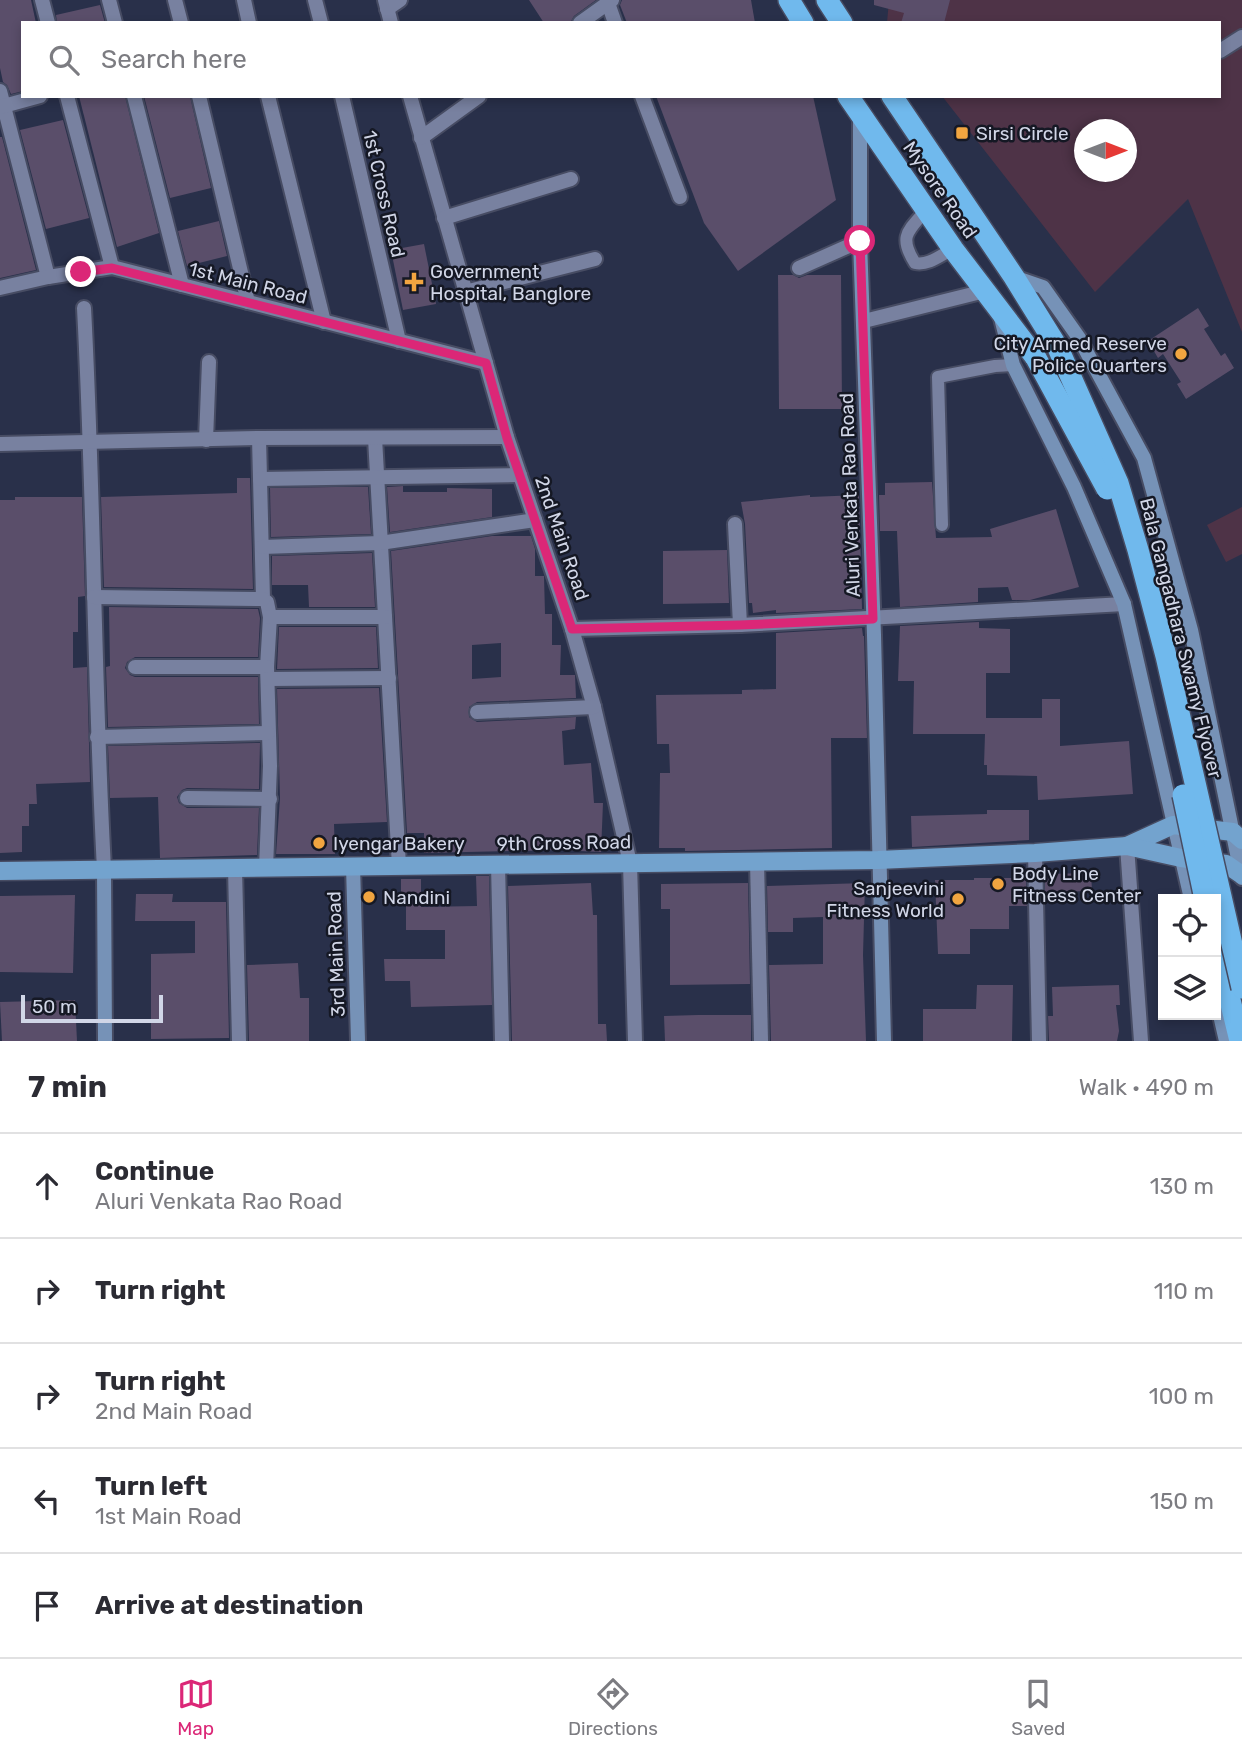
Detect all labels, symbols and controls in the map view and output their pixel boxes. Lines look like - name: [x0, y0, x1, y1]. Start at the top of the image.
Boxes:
- search box: [21, 21, 1221, 98]
- icon: search: [45, 41, 83, 79]
- text: Search here: [101, 44, 247, 75]
- north arrow: [1074, 119, 1137, 182]
- place label: Sirsi Circle: [976, 122, 1069, 145]
- marker: Sirsi Circle: [954, 125, 970, 141]
- street label: 1st Cross Road: [358, 128, 410, 260]
- street label: Mysore Road: [898, 137, 982, 243]
- route start: [844, 225, 875, 256]
- route end: [65, 256, 96, 287]
- street label: 1st Main Road: [186, 257, 310, 309]
- place label: Government Hospital, Banglore: [430, 260, 591, 305]
- marker: Government Hospital, Banglore: [404, 272, 424, 292]
- place label: City Armed Reserve Police Quarters: [993, 332, 1167, 377]
- marker: City Armed Reserve Police Quarters: [1173, 346, 1189, 362]
- street label: Aluri Venkata Rao Road: [835, 392, 865, 598]
- street label: 2nd Main Road: [530, 473, 594, 603]
- street label: Bala Gangadhara Swamy Flyover: [1135, 495, 1227, 781]
- street label: 9th Cross Road: [497, 830, 631, 856]
- place label: Iyengar Bakery: [333, 832, 465, 855]
- marker: Iyengar Bakery: [311, 835, 327, 851]
- place label: Body Line Fitness Center: [1012, 862, 1142, 907]
- marker: Body Line Fitness Center: [990, 876, 1006, 892]
- place label: Sanjeevini Fitness World: [826, 877, 944, 922]
- place label: Nandini: [383, 886, 450, 909]
- marker: Nandini: [361, 889, 377, 905]
- street label: 3rd Main Road: [322, 891, 350, 1017]
- marker: Sanjeevini Fitness World: [950, 891, 966, 907]
- map controls: [1158, 894, 1221, 1020]
- button: locate: [1158, 894, 1221, 957]
- button: layers: [1158, 957, 1221, 1020]
- scale bar: [21, 992, 163, 1024]
- text: 50 m: [32, 995, 77, 1018]
- text: 7 min: [28, 1069, 107, 1105]
- text: Walk · 490 m: [1079, 1073, 1214, 1101]
- text: Continue: [95, 1156, 214, 1187]
- icon: ahead: [28, 1167, 66, 1205]
- text: 130 m: [1150, 1172, 1214, 1200]
- text: Aluri Venkata Rao Road: [95, 1187, 343, 1215]
- icon: right: [28, 1272, 66, 1310]
- text: Turn right: [95, 1275, 225, 1306]
- text: 110 m: [1154, 1277, 1214, 1305]
- text: Turn right: [95, 1366, 225, 1397]
- icon: right: [28, 1377, 66, 1415]
- text: 100 m: [1149, 1382, 1214, 1410]
- text: 2nd Main Road: [95, 1397, 252, 1425]
- text: Turn left: [95, 1471, 207, 1502]
- icon: left: [28, 1482, 66, 1520]
- text: 150 m: [1150, 1487, 1214, 1515]
- text: 1st Main Road: [95, 1502, 242, 1530]
- icon: arrive: [28, 1587, 66, 1625]
- text: Arrive at destination: [95, 1590, 363, 1621]
- tab: Map: [177, 1675, 215, 1740]
- tab: Directions: [568, 1675, 658, 1740]
- tab: Saved: [1011, 1675, 1065, 1740]

